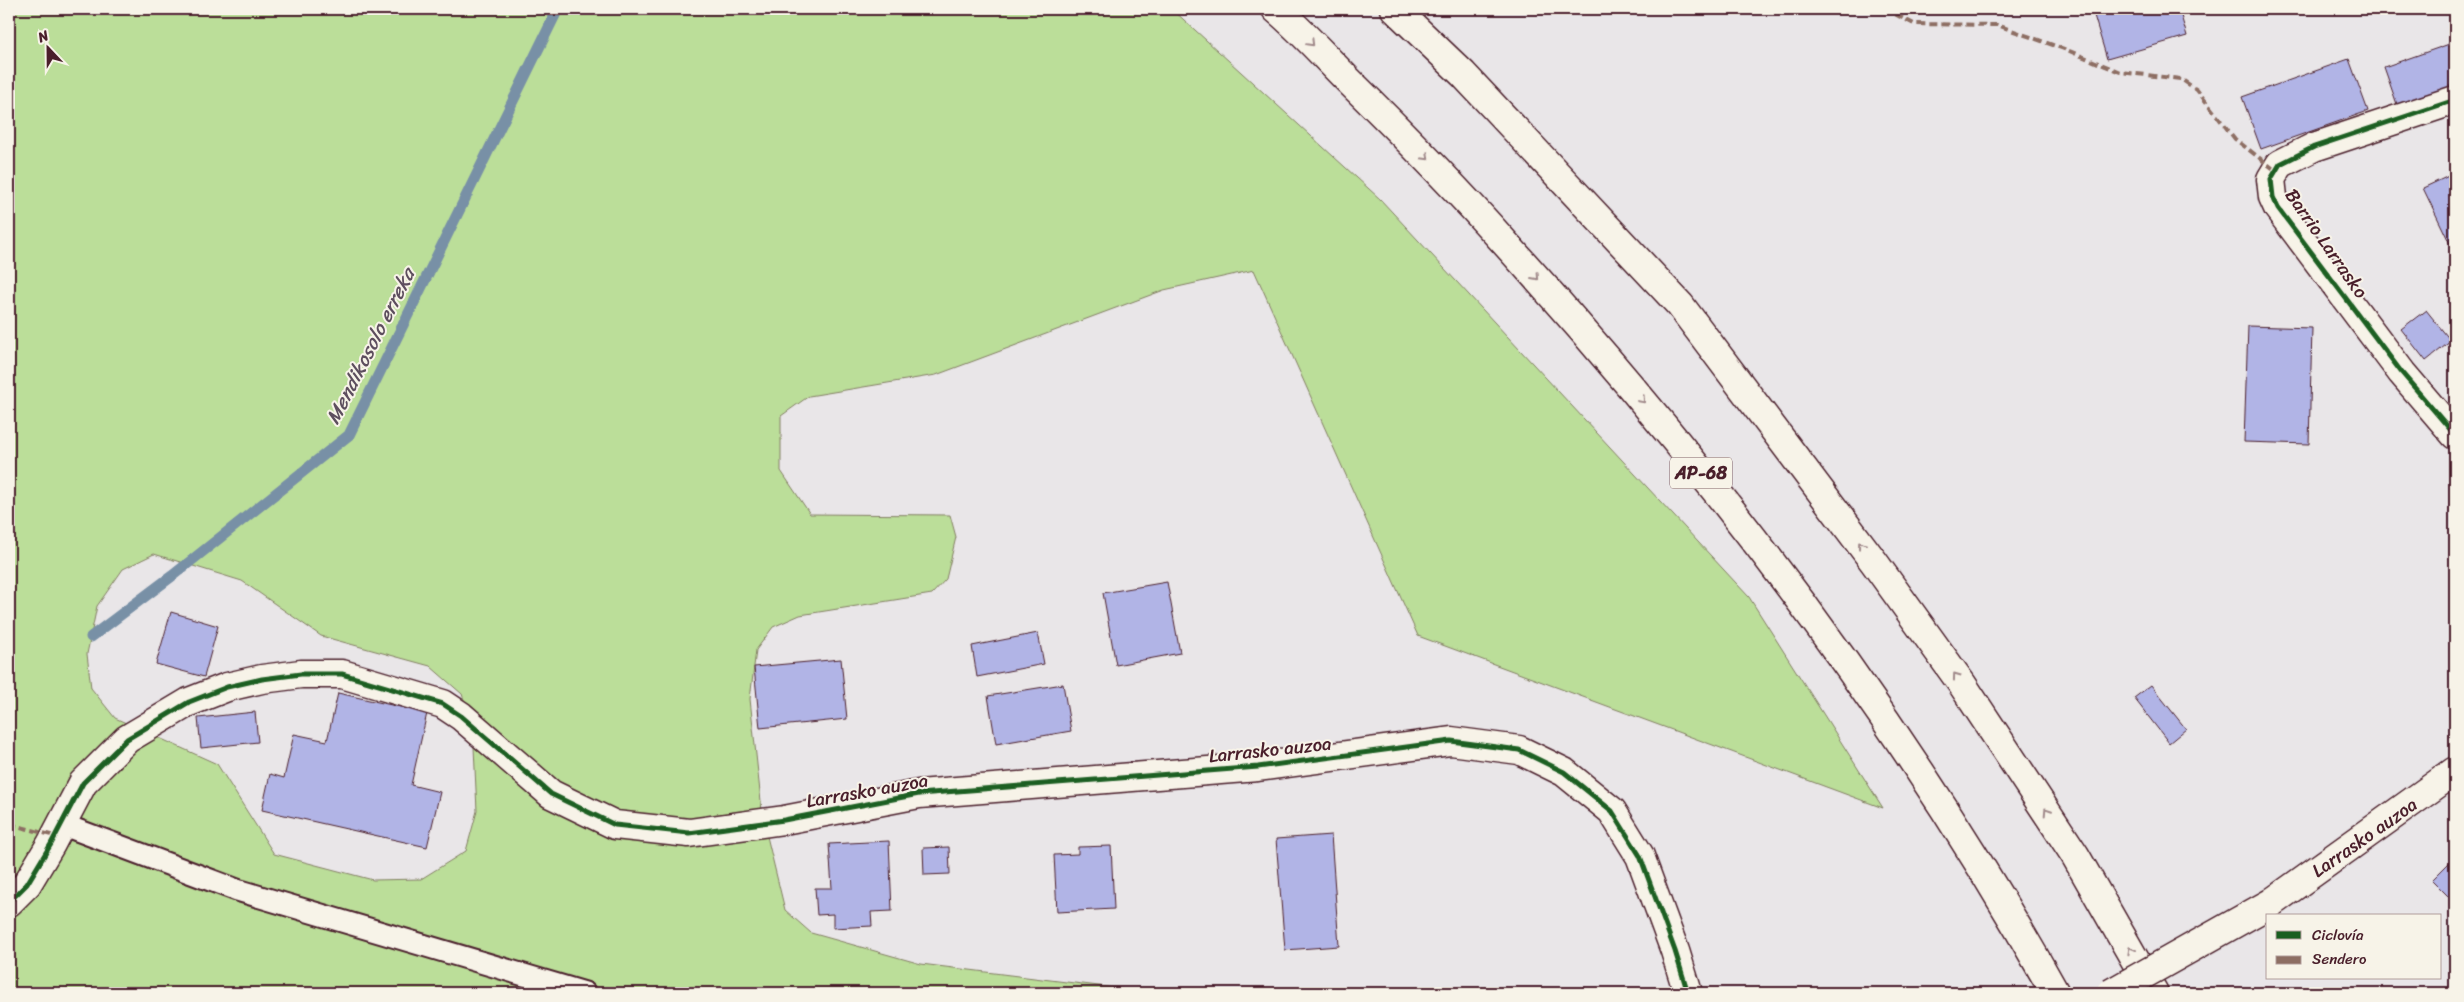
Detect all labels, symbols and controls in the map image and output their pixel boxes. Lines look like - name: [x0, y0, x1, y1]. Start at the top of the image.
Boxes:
- north arrow: [22, 22, 72, 72]
- text: N: [33, 23, 53, 50]
- one-way arrow: [1305, 37, 1314, 46]
- one-way arrow: [1420, 151, 1429, 160]
- street label: Barrio Larrasko: [2276, 181, 2377, 305]
- water label: Mendikosolo erreka: [316, 259, 426, 431]
- one-way arrow: [1530, 271, 1539, 280]
- one-way arrow: [1637, 394, 1646, 403]
- road number: AP-68: [1670, 458, 1732, 488]
- one-way arrow: [1858, 541, 1867, 551]
- one-way arrow: [1953, 673, 1962, 682]
- street label: Larrasko auzoa: [1207, 727, 1334, 772]
- street label: Larrasko auzoa: [803, 763, 931, 817]
- street label: Larrasko auzoa: [2304, 788, 2425, 886]
- one-way arrow: [2044, 807, 2053, 817]
- legend: [2266, 914, 2442, 980]
- text: Ciclovía: [2312, 922, 2364, 948]
- text: Sendero: [2312, 946, 2367, 972]
- one-way arrow: [2127, 947, 2137, 956]

